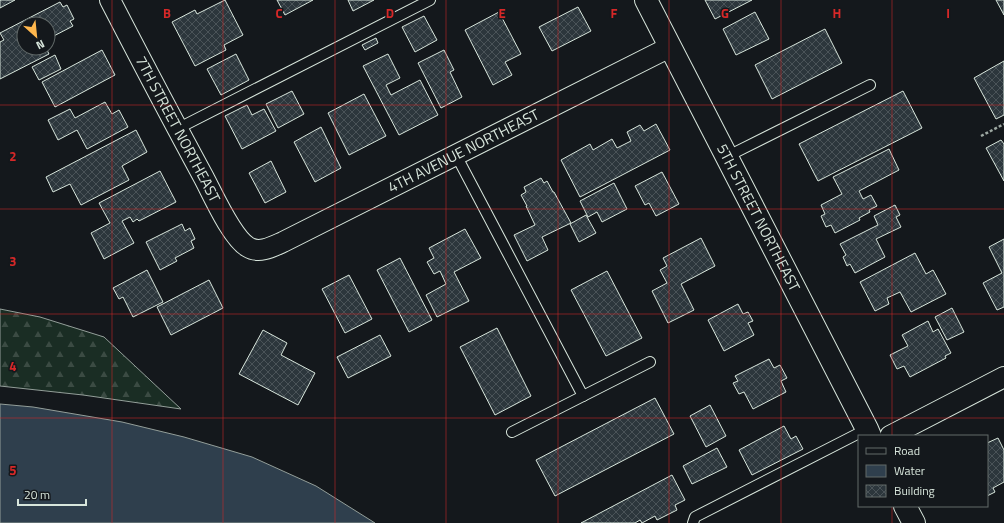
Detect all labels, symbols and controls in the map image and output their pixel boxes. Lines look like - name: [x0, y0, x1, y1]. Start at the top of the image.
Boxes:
- text: B: [163, 3, 171, 23]
- text: C: [275, 3, 283, 23]
- text: D: [386, 3, 394, 23]
- text: E: [498, 3, 506, 23]
- text: F: [611, 3, 618, 23]
- text: G: [721, 3, 729, 23]
- text: H: [833, 3, 841, 23]
- text: I: [946, 3, 950, 23]
- north arrow: [16, 16, 56, 56]
- text: N: [34, 36, 48, 54]
- street label: 7TH STREET NORTHEAST: [130, 52, 227, 206]
- street label: 4TH AVENUE NORTHEAST: [384, 103, 543, 198]
- street label: 5TH STREET NORTHEAST: [711, 140, 806, 295]
- text: 2: [9, 146, 17, 166]
- text: 3: [9, 251, 17, 271]
- text: 4: [9, 356, 17, 376]
- legend: [858, 435, 988, 507]
- text: Road: [894, 441, 920, 460]
- text: 5: [9, 460, 17, 480]
- text: Water: [894, 461, 925, 480]
- scale bar: [18, 481, 86, 507]
- text: Building: [894, 481, 935, 500]
- text: 20 m: [24, 485, 50, 504]

